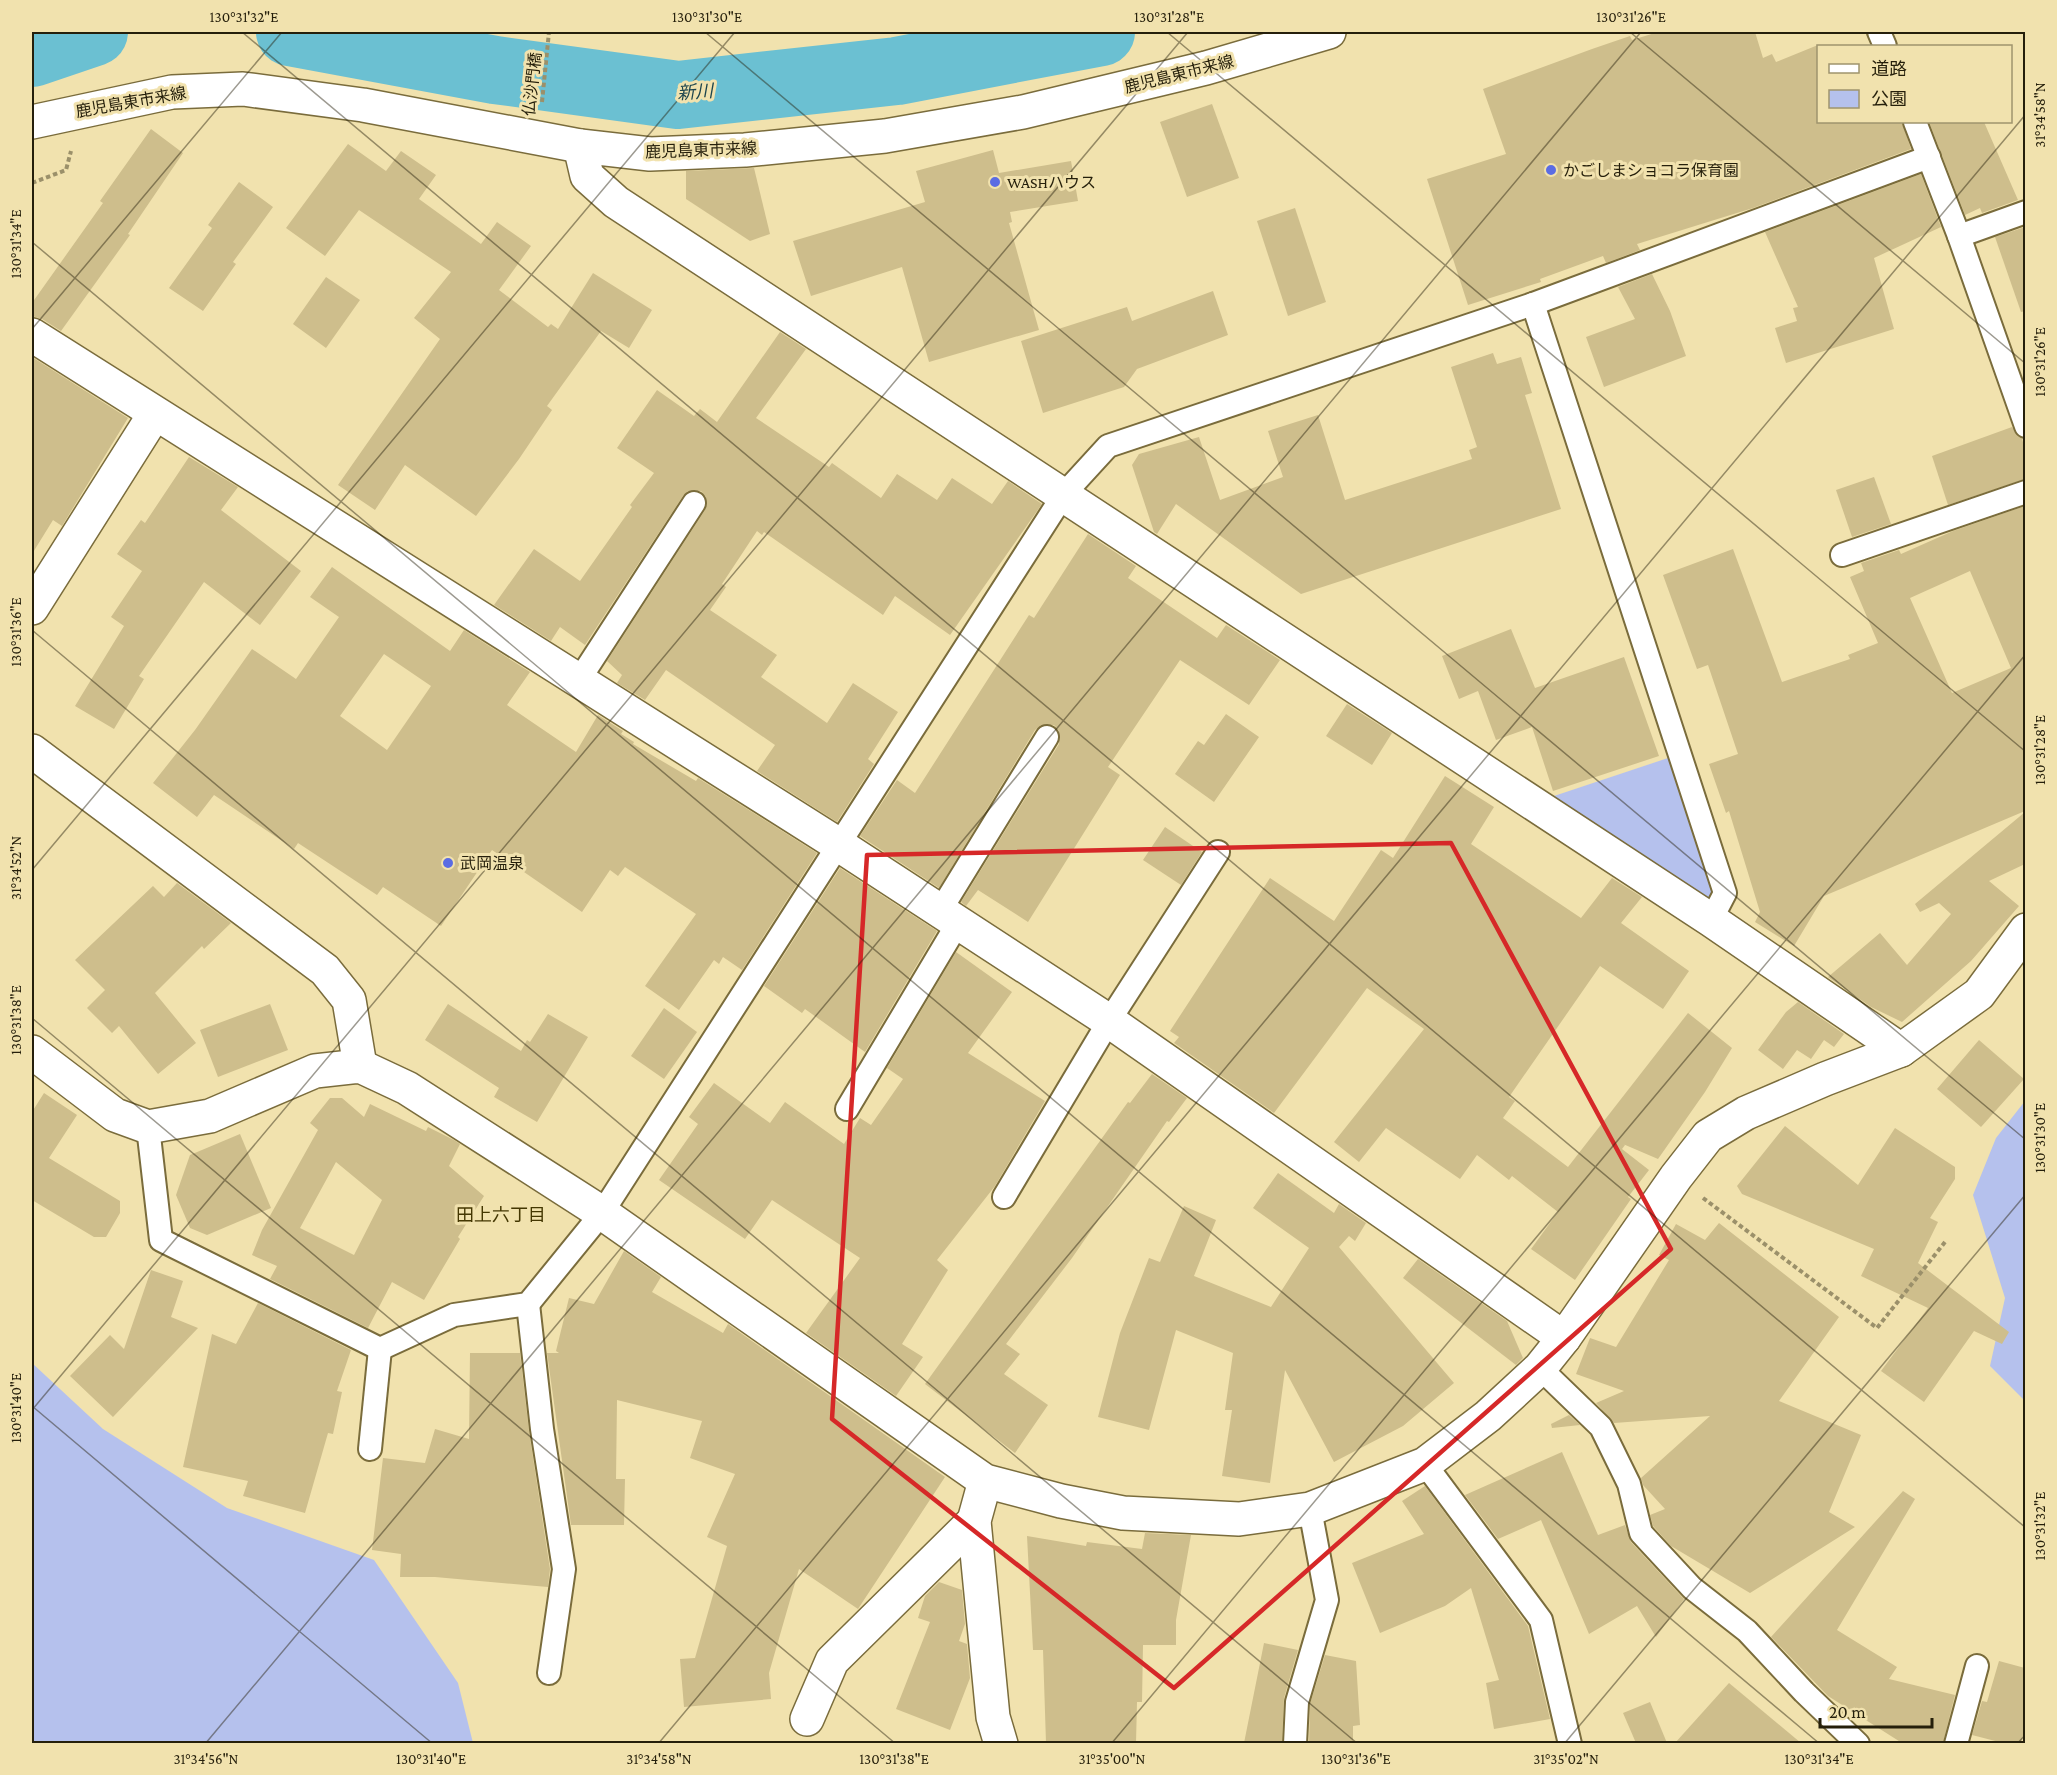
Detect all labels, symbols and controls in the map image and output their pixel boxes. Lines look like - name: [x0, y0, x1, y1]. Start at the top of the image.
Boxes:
- text: 130°31'32"E: [210, 9, 278, 25]
- text: 130°31'30"E: [672, 9, 742, 25]
- text: 130°31'28"E: [1134, 9, 1204, 25]
- text: 130°31'26"E: [1596, 9, 1666, 25]
- legend: [1817, 45, 2012, 123]
- street label: 仏沙門橋: [520, 51, 544, 117]
- street label: 鹿児島東市来線: [1123, 52, 1235, 96]
- text: 道路: [1871, 59, 1907, 79]
- water label: 新川: [676, 81, 716, 103]
- text: 31°34'58"N: [2032, 82, 2048, 148]
- street label: 鹿児島東市来線: [74, 84, 188, 120]
- text: 公園: [1871, 89, 1907, 109]
- street label: 鹿児島東市来線: [645, 140, 757, 160]
- place label: かごしまショコラ保育園: [1563, 162, 1739, 179]
- marker: かごしまショコラ保育園: [1544, 163, 1558, 177]
- place label: WASHハウス: [1007, 174, 1096, 191]
- marker: WASHハウス: [988, 175, 1002, 189]
- text: 130°31'34"E: [8, 209, 24, 279]
- text: 130°31'26"E: [2032, 327, 2048, 397]
- text: 130°31'36"E: [8, 597, 24, 667]
- text: 130°31'28"E: [2032, 715, 2048, 785]
- text: 31°34'52"N: [8, 836, 24, 900]
- place label: 武岡温泉: [460, 855, 524, 872]
- marker: 武岡温泉: [441, 856, 455, 870]
- text: 130°31'38"E: [8, 985, 24, 1055]
- text: 130°31'30"E: [2032, 1103, 2048, 1173]
- district label: 田上六丁目: [456, 1205, 546, 1225]
- text: 130°31'40"E: [8, 1373, 24, 1443]
- text: 130°31'32"E: [2032, 1492, 2048, 1560]
- scale bar: [1820, 1691, 1932, 1729]
- text: 20 m: [1829, 1702, 1866, 1722]
- text: 31°34'56"N: [174, 1751, 239, 1767]
- text: 130°31'40"E: [396, 1751, 466, 1767]
- text: 31°34'58"N: [626, 1751, 692, 1767]
- text: 130°31'38"E: [859, 1751, 929, 1767]
- text: 31°35'00"N: [1079, 1751, 1146, 1767]
- text: 130°31'36"E: [1321, 1751, 1391, 1767]
- text: 31°35'02"N: [1533, 1751, 1599, 1767]
- text: 130°31'34"E: [1784, 1751, 1854, 1767]

